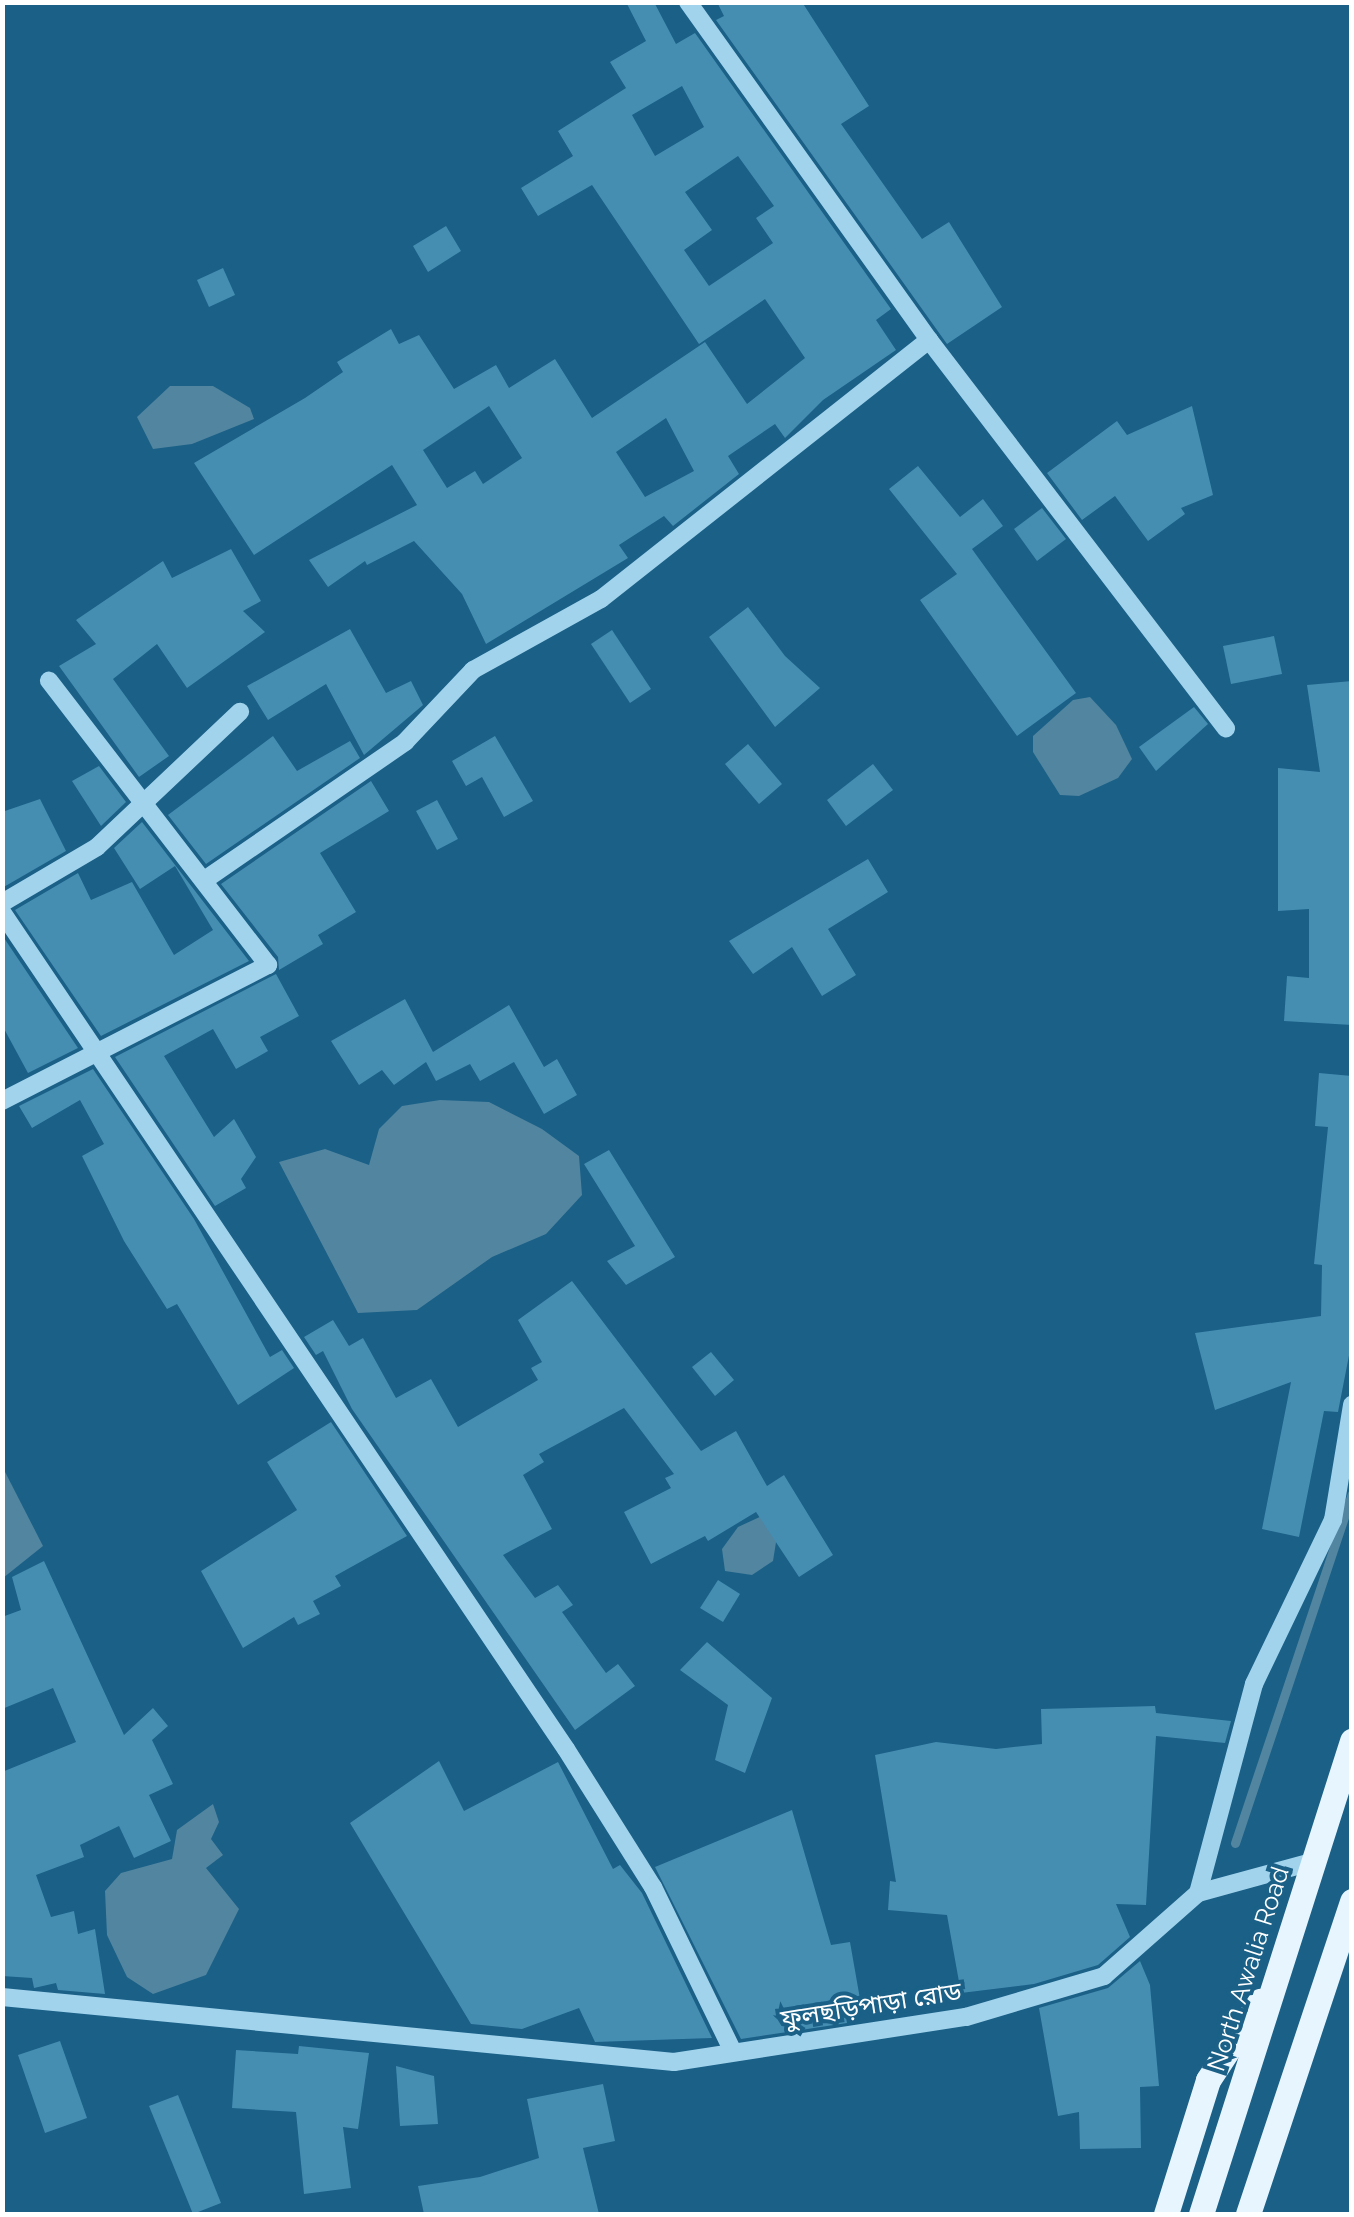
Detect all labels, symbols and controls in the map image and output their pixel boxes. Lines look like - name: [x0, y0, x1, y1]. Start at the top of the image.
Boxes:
- street label: North Awalia Road: [1201, 1863, 1295, 2075]
- street label: ফুলছড়িপাড়া রোড: [779, 1976, 963, 2034]

